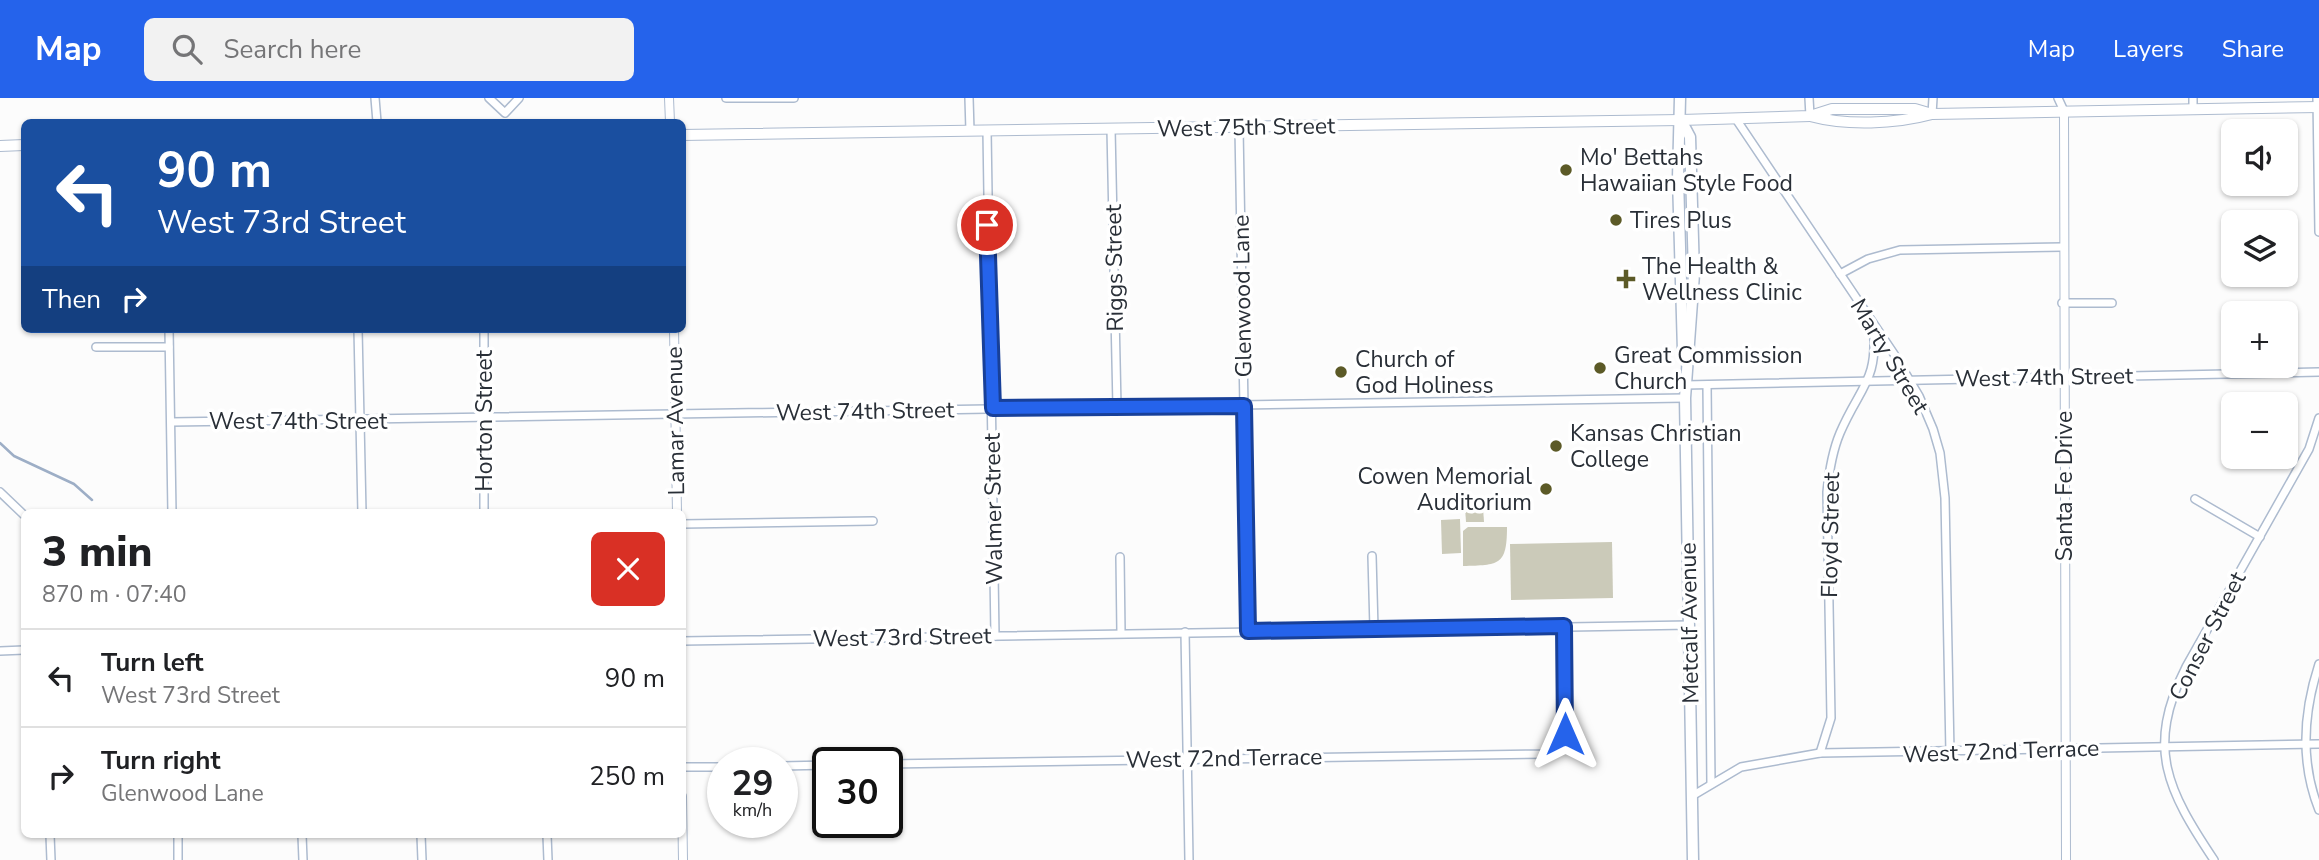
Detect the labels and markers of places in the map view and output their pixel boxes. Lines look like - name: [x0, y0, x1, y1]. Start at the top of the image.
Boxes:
- place label: Mo' Bettahs Hawaiian Style Food: [1580, 142, 1793, 199]
- marker: Mo' Bettahs Hawaiian Style Food: [1558, 162, 1574, 178]
- pin: [957, 195, 1017, 255]
- place label: Tires Plus: [1630, 205, 1732, 236]
- marker: Tires Plus: [1608, 212, 1624, 228]
- place label: The Health & Wellness Clinic: [1642, 251, 1802, 308]
- marker: The Health & Wellness Clinic: [1616, 269, 1636, 289]
- place label: Great Commission Church: [1614, 340, 1803, 397]
- place label: Church of God Holiness: [1355, 344, 1494, 401]
- marker: Great Commission Church: [1592, 360, 1608, 376]
- marker: Church of God Holiness: [1333, 364, 1349, 380]
- place label: Kansas Christian College: [1570, 418, 1742, 475]
- marker: Kansas Christian College: [1548, 438, 1564, 454]
- place label: Cowen Memorial Auditorium: [1357, 461, 1532, 518]
- marker: Cowen Memorial Auditorium: [1538, 481, 1554, 497]

